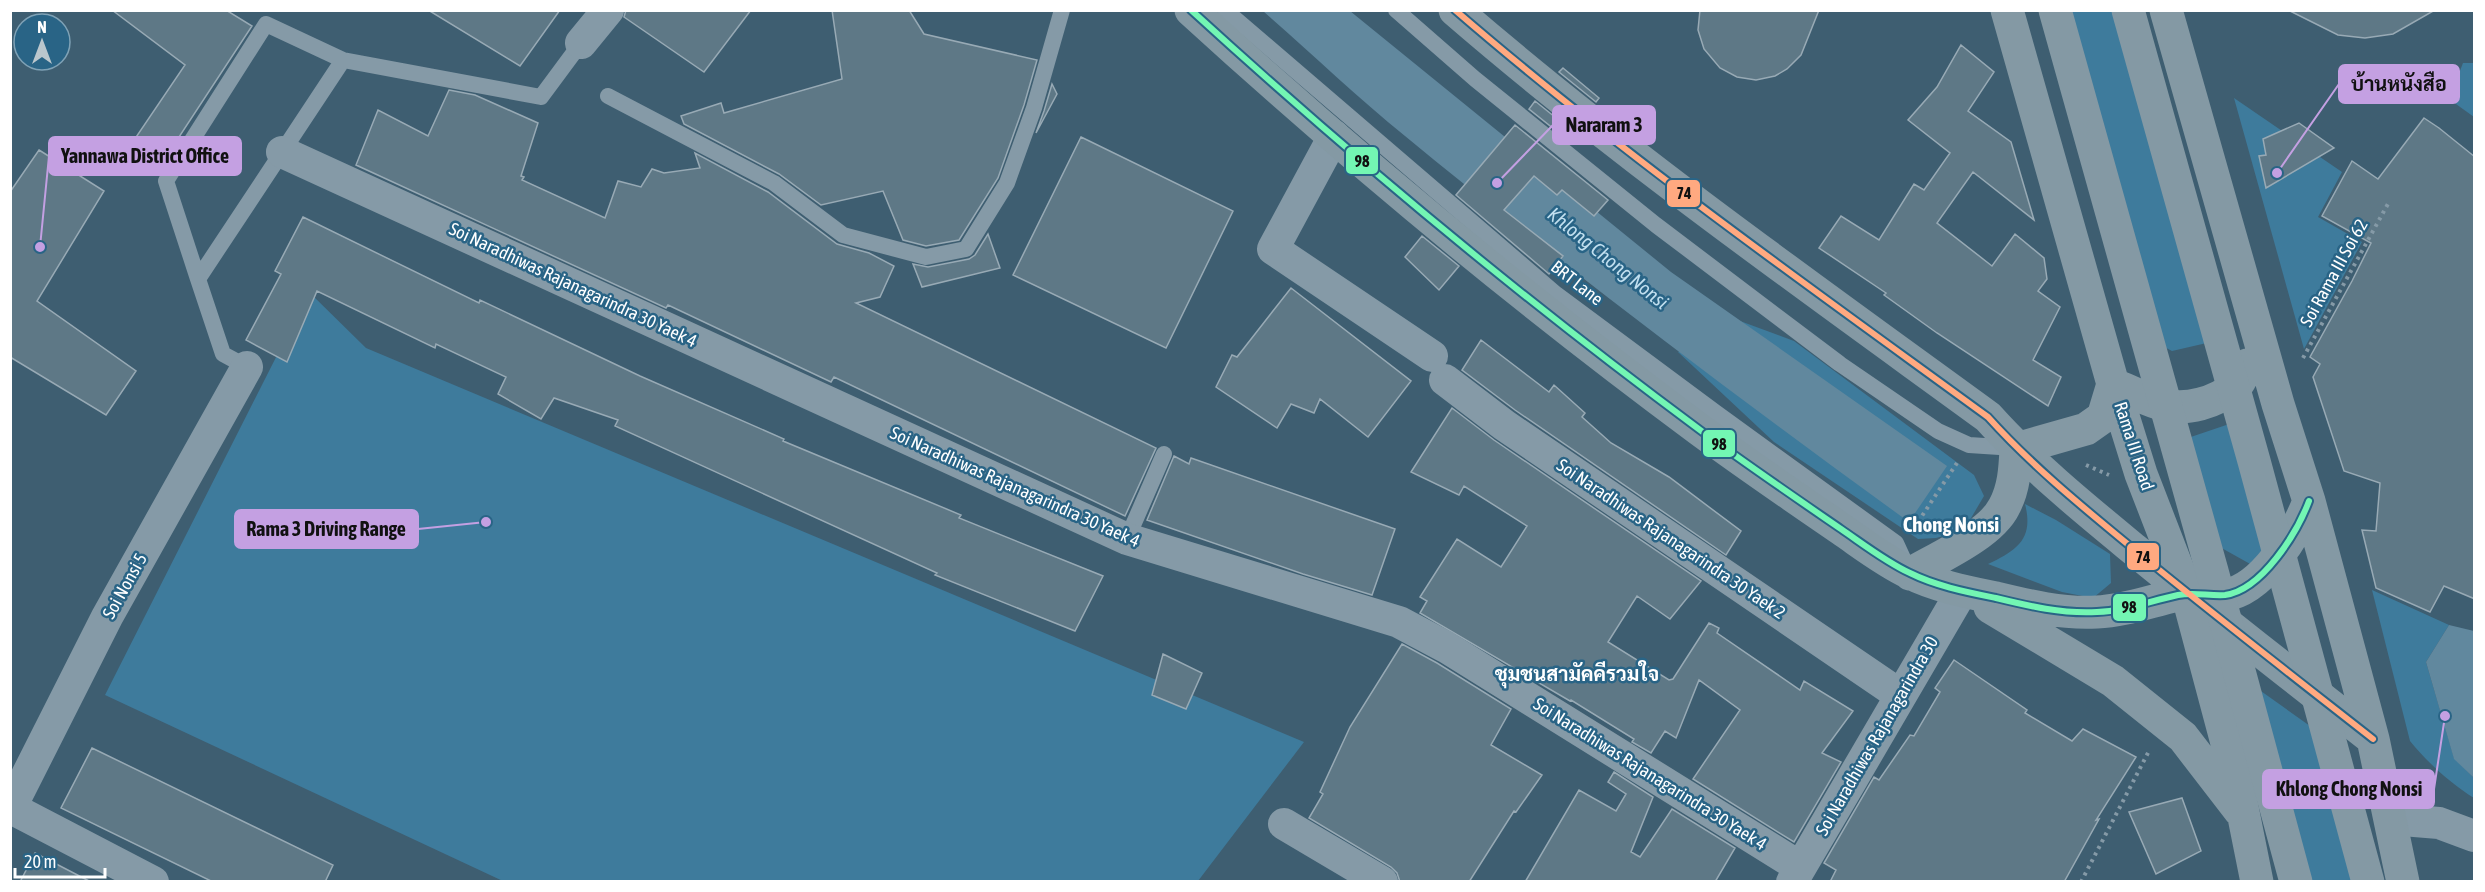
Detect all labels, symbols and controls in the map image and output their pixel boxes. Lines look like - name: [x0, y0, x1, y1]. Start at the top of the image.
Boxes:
- north arrow: [12, 12, 72, 72]
- text: N: [37, 18, 47, 36]
- callout: บ้านหนังสือ: [2339, 65, 2459, 103]
- text: บ้านหนังสือ: [2351, 71, 2447, 95]
- callout: Nararam 3: [1553, 106, 1655, 144]
- text: Nararam 3: [1565, 113, 1643, 136]
- callout: Yannawa District Office: [49, 137, 241, 175]
- text: Yannawa District Office: [60, 144, 229, 167]
- line badge: 98: [1345, 146, 1379, 175]
- text: 98: [1354, 152, 1370, 170]
- line badge: 74: [1666, 179, 1701, 208]
- text: 74: [1676, 184, 1692, 202]
- water label: Khlong Chong Nonsi: [1543, 202, 1673, 313]
- street label: Soi Rama III Soi 62: [2295, 215, 2372, 330]
- street label: Soi Naradhiwas Rajanagarindra 30 Yaek 4: [446, 218, 700, 351]
- street label: BRT Lane: [1547, 256, 1607, 309]
- street label: Rama III Road: [2110, 399, 2159, 493]
- street label: Soi Naradhiwas Rajanagarindra 30 Yaek 4: [887, 422, 1143, 551]
- line badge: 98: [1702, 429, 1736, 458]
- text: 98: [1711, 435, 1727, 453]
- street label: Soi Naradhiwas Rajanagarindra 30 Yaek 2: [1553, 454, 1789, 623]
- callout: Rama 3 Driving Range: [235, 510, 418, 548]
- district label: Chong Nonsi: [1903, 512, 1999, 536]
- text: Rama 3 Driving Range: [246, 517, 406, 540]
- line badge: 74: [2126, 542, 2160, 571]
- text: 74: [2135, 548, 2151, 566]
- street label: Soi Nonsi 5: [98, 549, 151, 622]
- line badge: 98: [2112, 593, 2147, 622]
- text: 98: [2121, 598, 2137, 616]
- street label: Soi Naradhiwas Rajanagarindra 30: [1811, 633, 1942, 839]
- district label: ชุมชนสามัคคีรวมใจ: [1495, 660, 1659, 689]
- street label: Soi Naradhiwas Rajanagarindra 30 Yaek 4: [1530, 693, 1771, 854]
- callout: Khlong Chong Nonsi: [2263, 770, 2434, 808]
- text: Khlong Chong Nonsi: [2276, 777, 2422, 800]
- scale bar: [15, 841, 105, 879]
- text: 20 m: [24, 851, 56, 872]

